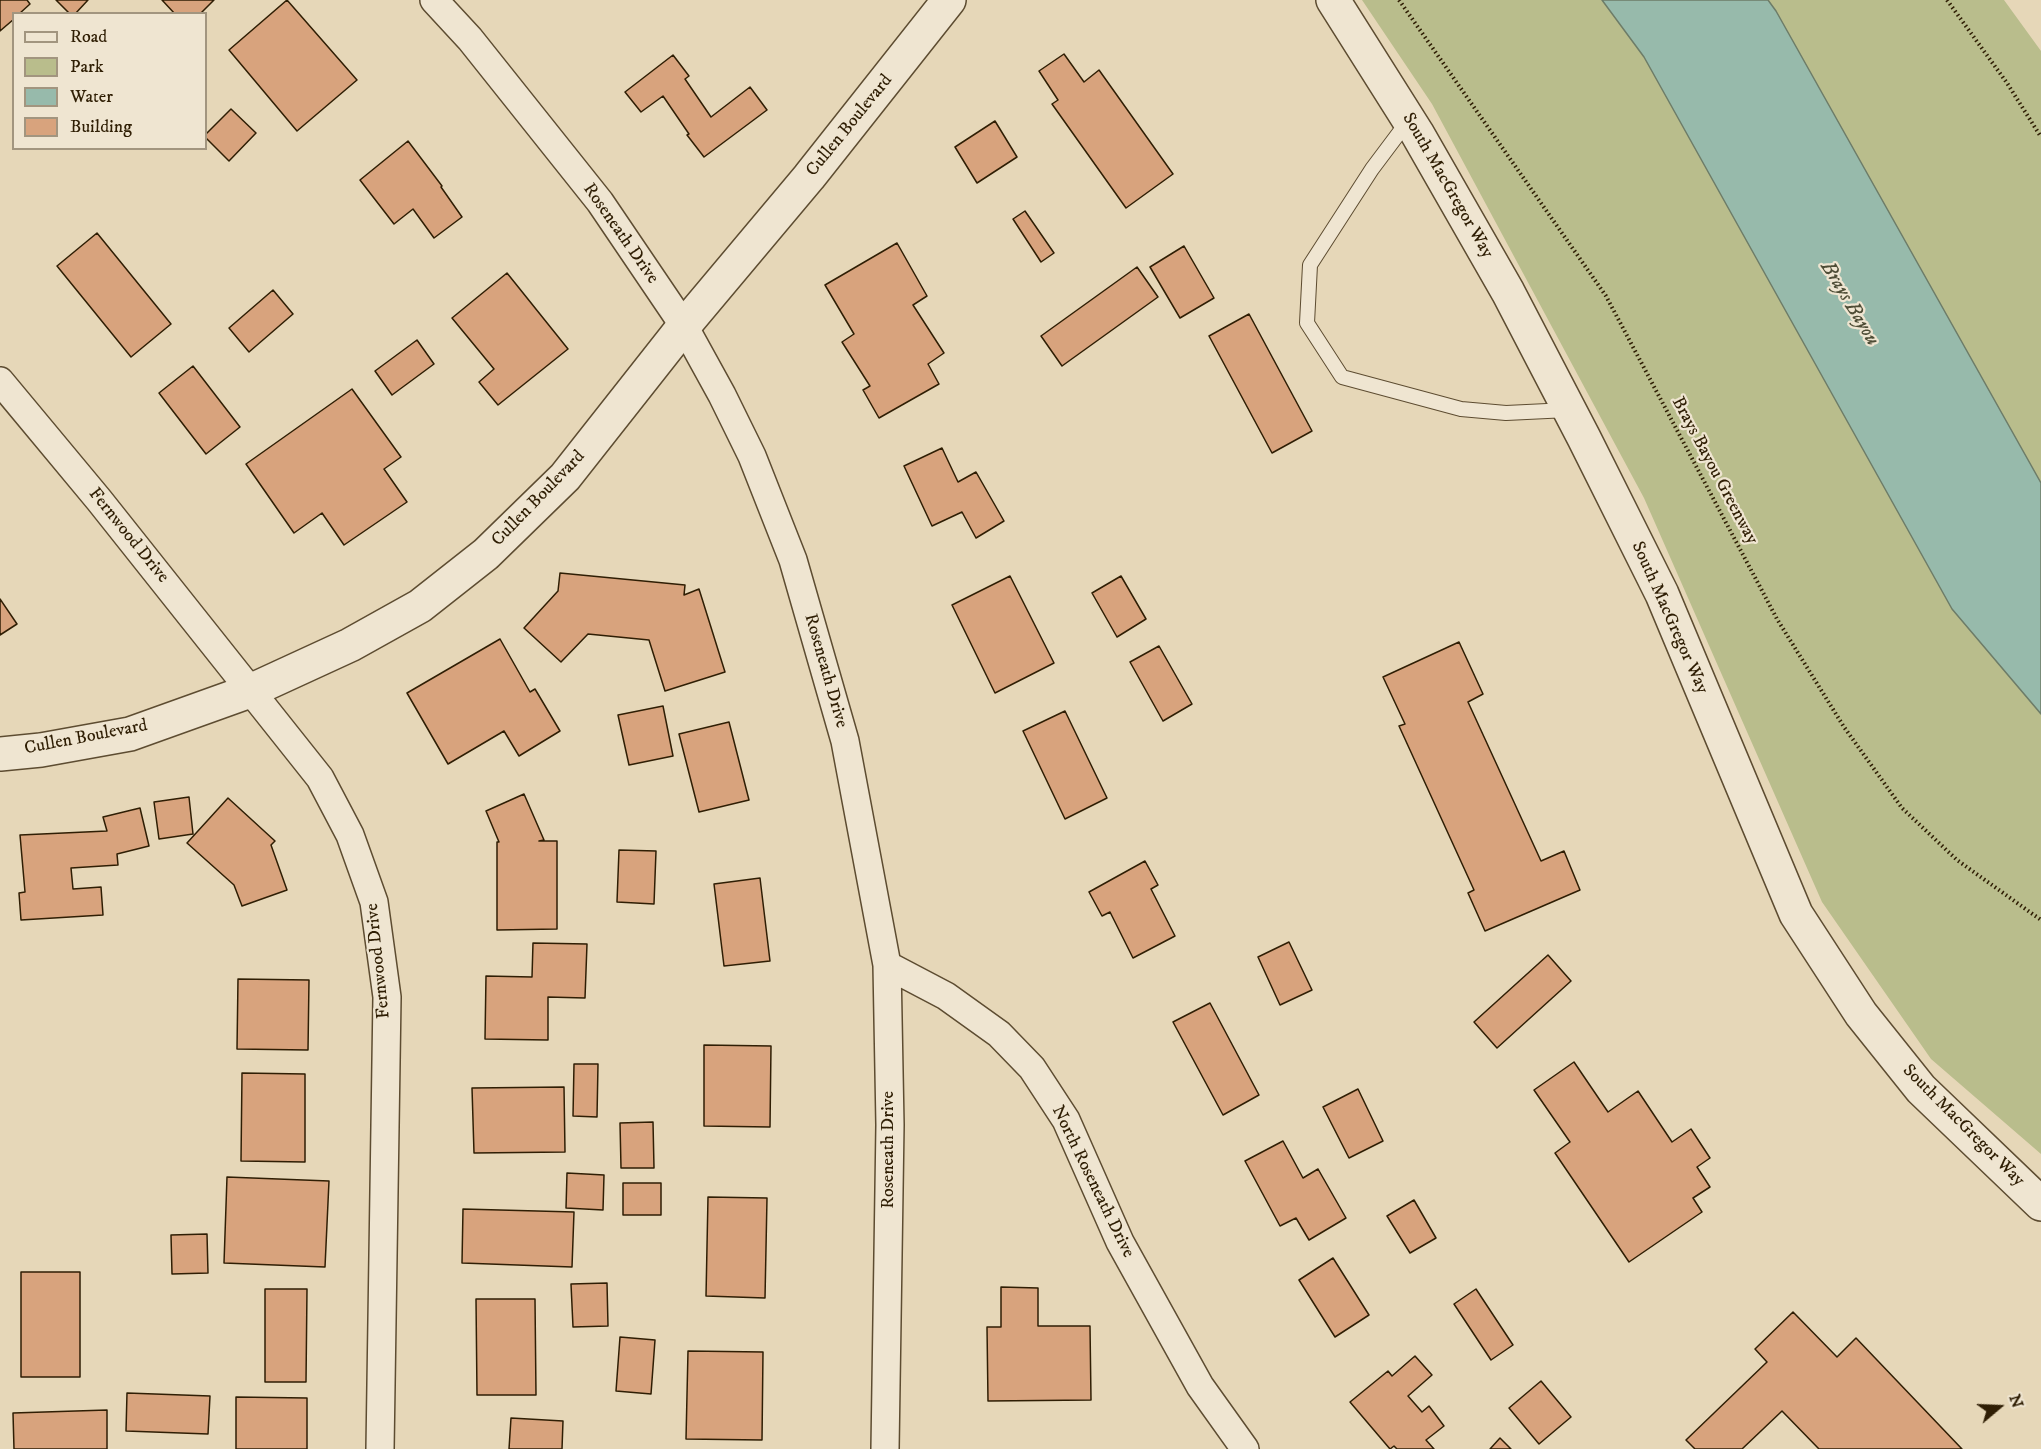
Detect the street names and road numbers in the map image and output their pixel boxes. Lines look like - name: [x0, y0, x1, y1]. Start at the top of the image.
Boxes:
- street label: Cullen Boulevard: [802, 71, 898, 181]
- street label: South MacGregor Way: [1397, 110, 1497, 262]
- street label: Roseneath Drive: [577, 180, 663, 288]
- street label: Brays Bayou Greenway: [1666, 394, 1762, 548]
- street label: Cullen Boulevard: [488, 447, 590, 551]
- street label: Fernwood Drive: [83, 484, 173, 588]
- street label: South MacGregor Way: [1626, 539, 1712, 697]
- street label: Roseneath Drive: [798, 611, 852, 731]
- street label: Cullen Boulevard: [23, 715, 149, 761]
- street label: Fernwood Drive: [362, 902, 396, 1020]
- street label: South MacGregor Way: [1897, 1060, 2029, 1192]
- street label: Roseneath Drive: [878, 1091, 900, 1209]
- street label: North Roseneath Drive: [1046, 1102, 1138, 1262]

